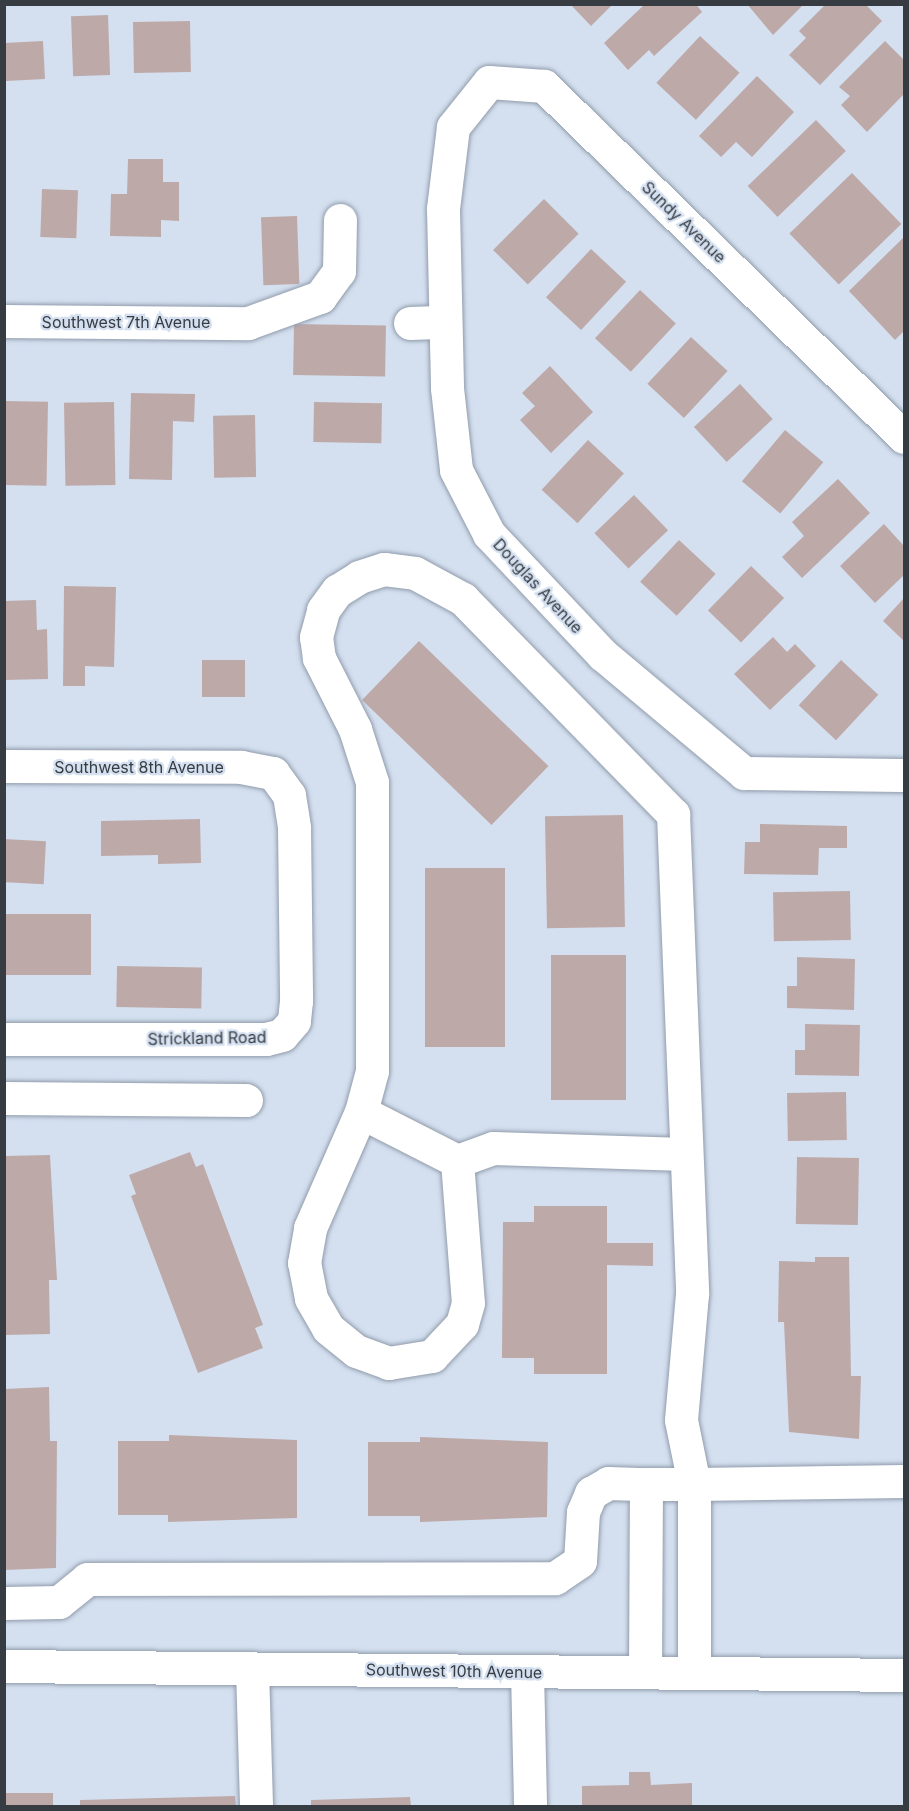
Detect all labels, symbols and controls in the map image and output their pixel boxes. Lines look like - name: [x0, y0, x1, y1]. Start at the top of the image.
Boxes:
- street label: Sundy Avenue: [638, 177, 730, 267]
- street label: Southwest 7th Avenue: [42, 312, 210, 332]
- street label: Douglas Avenue: [489, 535, 587, 637]
- street label: Southwest 8th Avenue: [54, 757, 224, 777]
- street label: Strickland Road: [147, 1027, 267, 1049]
- street label: Southwest 10th Avenue: [366, 1660, 542, 1682]

